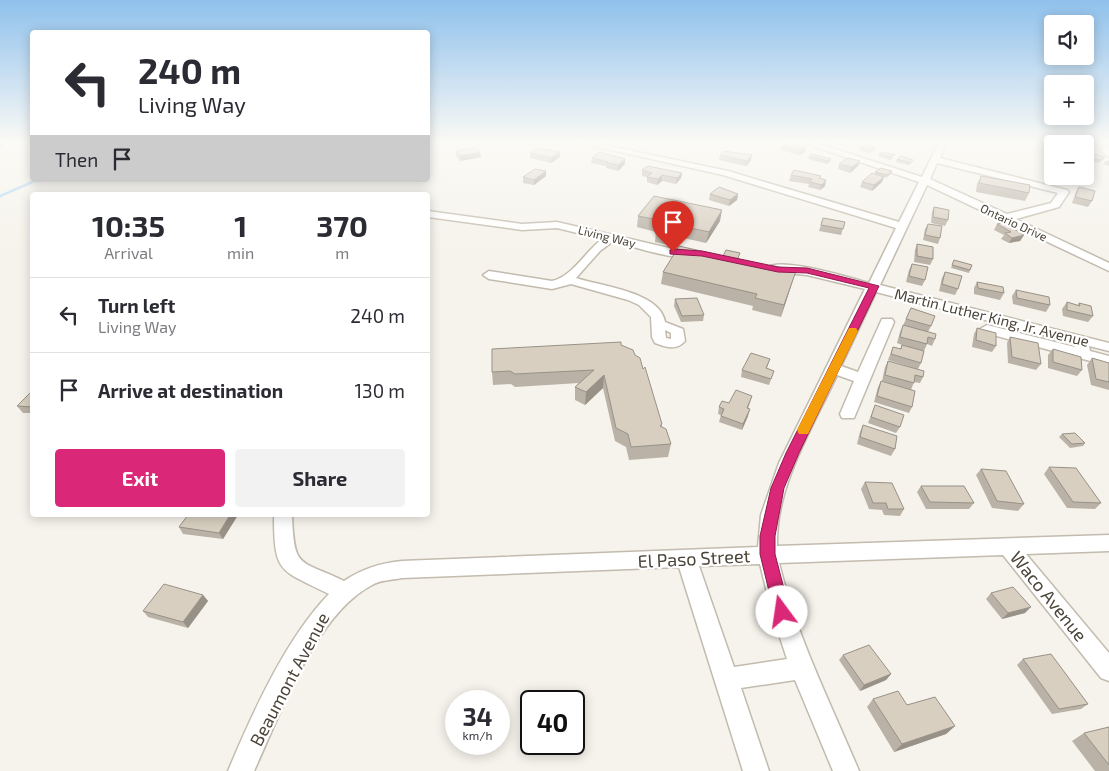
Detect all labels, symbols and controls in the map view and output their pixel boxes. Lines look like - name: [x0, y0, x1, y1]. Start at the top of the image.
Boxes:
- map controls: [1044, 15, 1094, 185]
- button: sound: [1044, 15, 1094, 65]
- text: 240 m: [138, 49, 241, 91]
- icon: left: [55, 50, 120, 115]
- button: +: [1044, 75, 1094, 125]
- text: Living Way: [138, 91, 246, 117]
- button: −: [1044, 135, 1094, 185]
- icon: arrive: [108, 145, 136, 173]
- text: Then: [55, 148, 98, 171]
- street label: Ontario Drive: [978, 200, 1050, 244]
- pin: [652, 201, 694, 252]
- text: 10:35: [92, 207, 165, 243]
- text: 1: [234, 207, 247, 243]
- text: 370: [316, 207, 368, 243]
- icon: arrive: [659, 208, 687, 236]
- street label: Living Way: [577, 222, 638, 250]
- text: Arrival: [104, 243, 153, 262]
- text: min: [227, 243, 254, 262]
- text: m: [335, 243, 349, 262]
- street label: Martin Luther King, Jr. Avenue: [893, 284, 1091, 350]
- text: Turn left: [98, 294, 175, 317]
- icon: left: [55, 301, 83, 329]
- text: 240 m: [350, 304, 405, 327]
- text: Living Way: [98, 317, 176, 336]
- icon: arrive: [55, 376, 83, 404]
- text: Arrive at destination: [98, 379, 283, 402]
- text: 130 m: [355, 379, 405, 402]
- button: Exit: [55, 449, 225, 507]
- button: Share: [235, 449, 405, 507]
- street label: El Paso Street: [637, 544, 751, 572]
- street label: Waco Avenue: [1006, 547, 1092, 645]
- position arrow: [755, 585, 807, 637]
- street label: Beaumont Avenue: [245, 608, 333, 750]
- speed limit sign: 40: [520, 690, 585, 755]
- text: 34: [462, 701, 493, 731]
- text: km/h: [463, 728, 492, 742]

